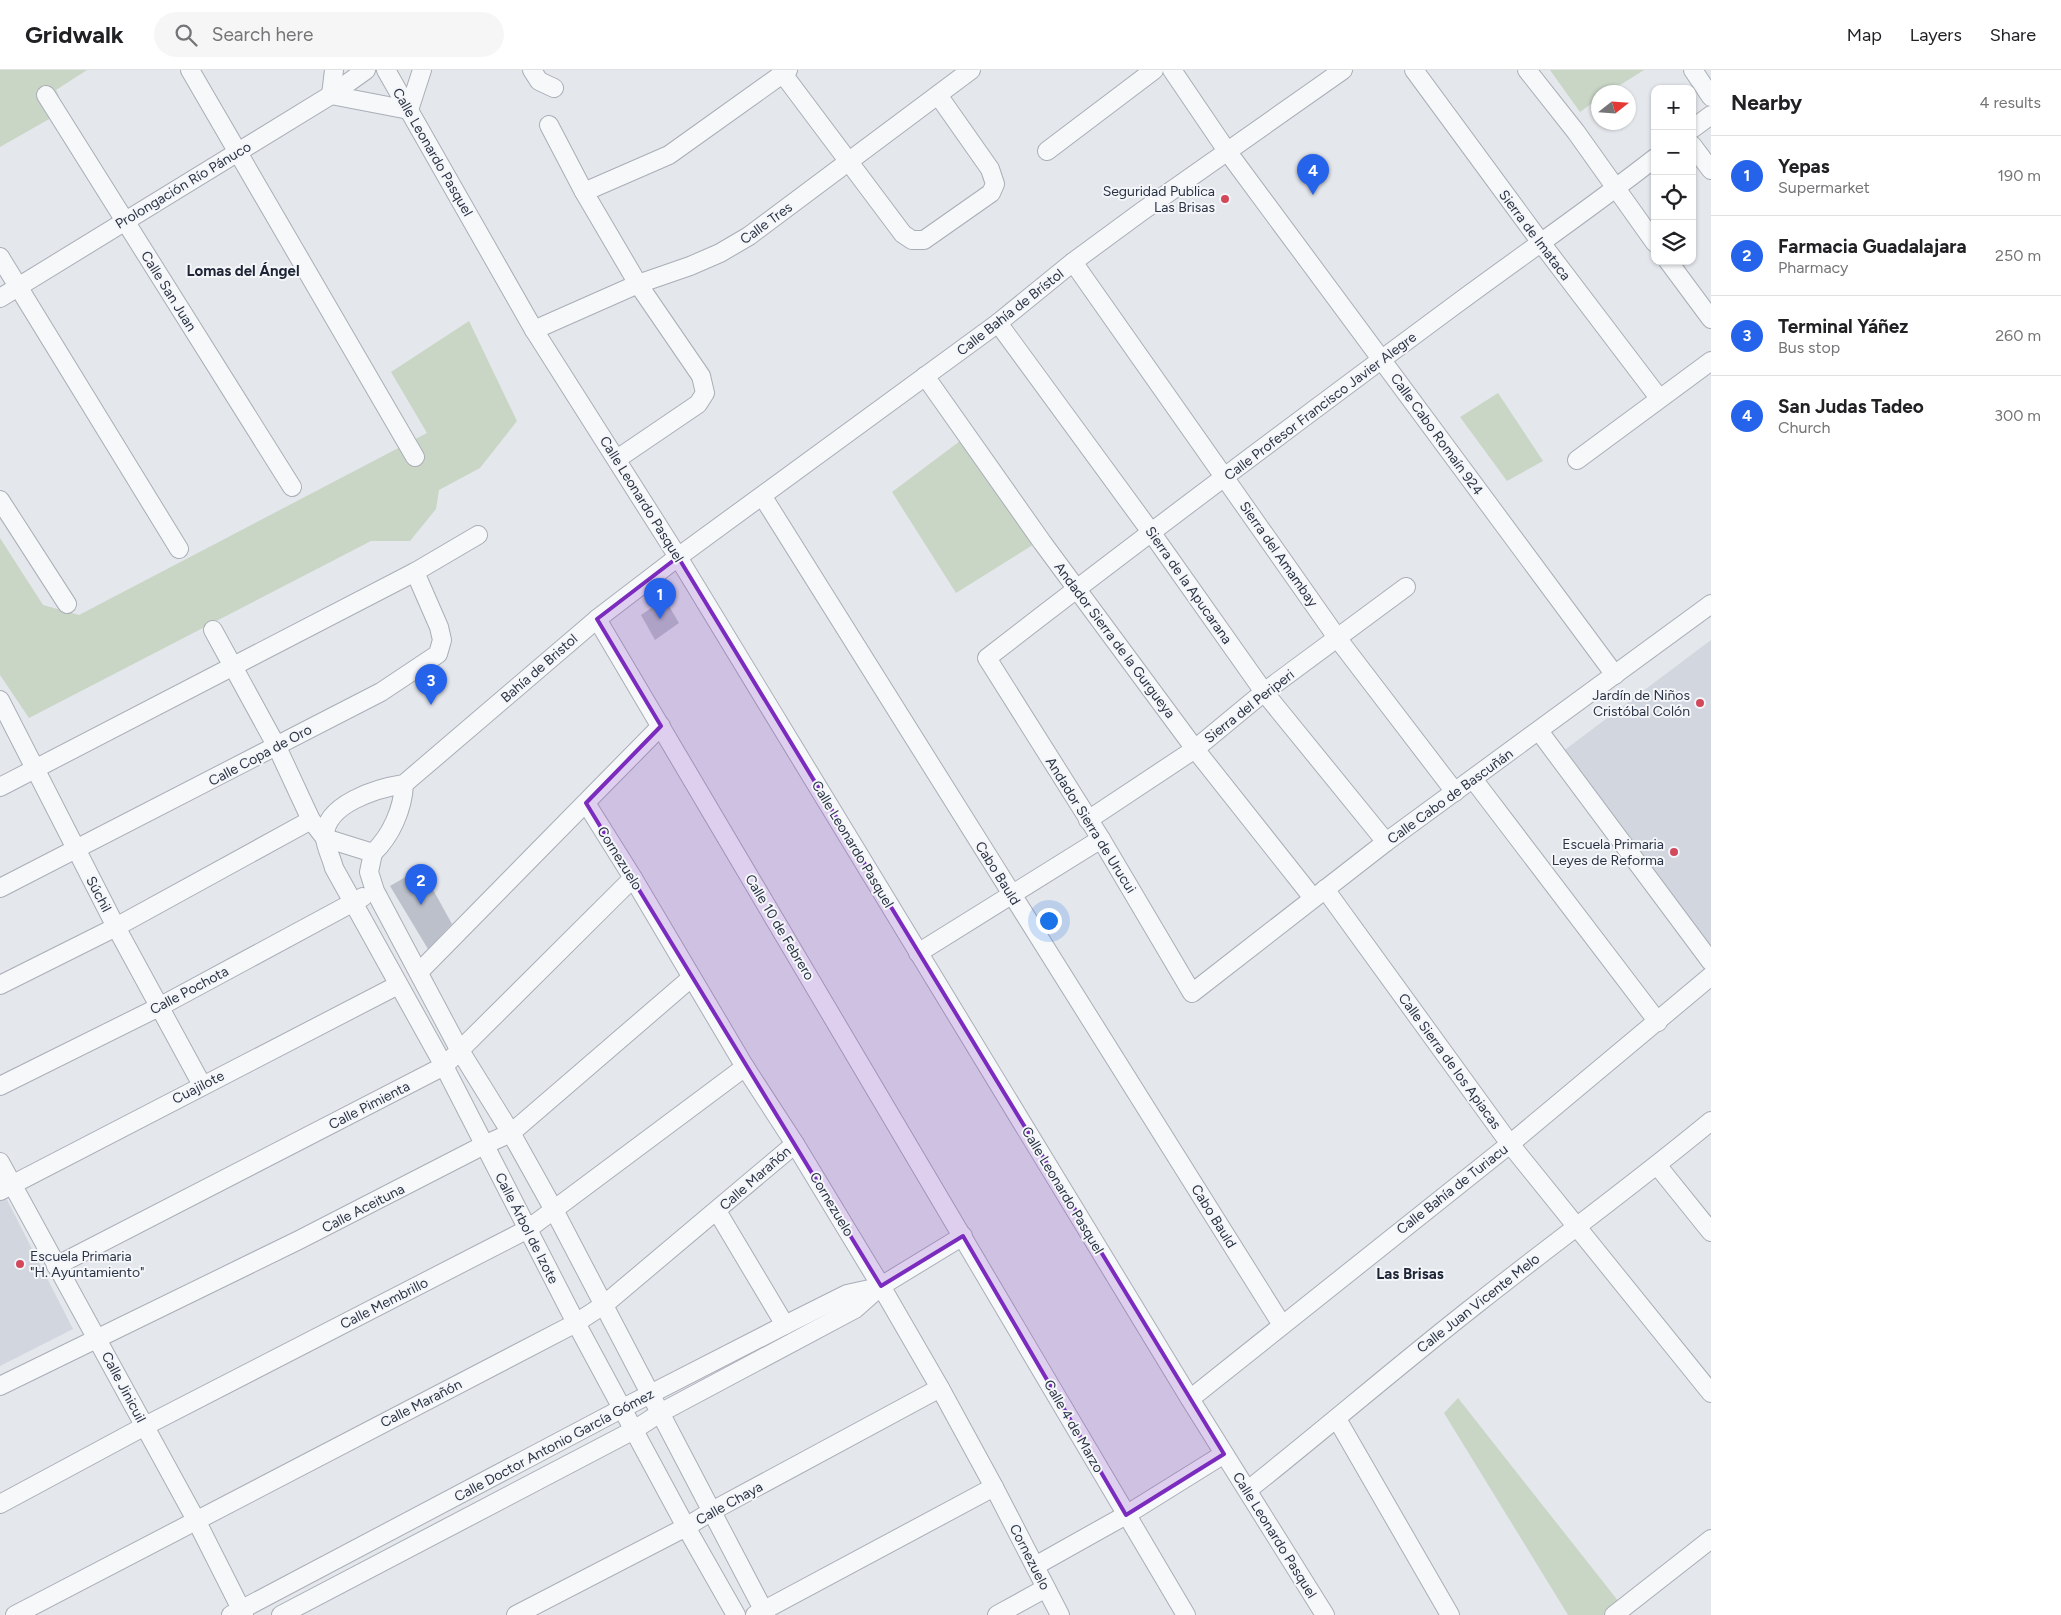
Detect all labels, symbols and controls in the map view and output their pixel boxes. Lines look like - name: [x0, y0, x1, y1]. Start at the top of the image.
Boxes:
- search box: [154, 12, 504, 57]
- text: Gridwalk: [25, 20, 124, 49]
- icon: search: [172, 21, 200, 49]
- text: Search here: [212, 23, 313, 46]
- text: Map: [1847, 24, 1882, 46]
- text: Layers: [1910, 24, 1962, 46]
- text: Share: [1990, 24, 2036, 46]
- street label: Calle Leonardo Pasquel: [389, 85, 476, 219]
- north arrow: [1591, 85, 1636, 130]
- map controls: [1651, 85, 1696, 265]
- button: +: [1651, 85, 1696, 130]
- text: Nearby: [1731, 90, 1802, 115]
- text: 4 results: [1980, 93, 2041, 112]
- button: −: [1651, 130, 1696, 175]
- street label: Prolongación Río Pánuco: [112, 138, 254, 233]
- pin: 4: [1297, 154, 1329, 195]
- text: Yepas: [1778, 155, 1830, 178]
- text: 1: [1744, 166, 1750, 185]
- text: 190 m: [1998, 166, 2041, 185]
- button: locate: [1651, 175, 1696, 220]
- text: Supermarket: [1778, 178, 1870, 197]
- place label: Seguridad Publica Las Brisas: [1103, 183, 1215, 216]
- street label: Sierra de Imataca: [1495, 187, 1574, 284]
- marker: Seguridad Publica Las Brisas: [1219, 193, 1231, 205]
- street label: Calle Tres: [737, 199, 796, 248]
- button: layers: [1651, 220, 1696, 265]
- text: Farmacia Guadalajara: [1778, 235, 1967, 258]
- text: 2: [1742, 246, 1752, 265]
- text: 250 m: [1995, 246, 2041, 265]
- street label: Calle San Juan: [137, 248, 200, 335]
- text: Pharmacy: [1778, 258, 1848, 277]
- district label: Lomas del Ángel: [186, 262, 300, 280]
- street label: Calle Bahía de Brístol: [954, 265, 1067, 359]
- text: Terminal Yáñez: [1778, 315, 1908, 338]
- text: 3: [1743, 326, 1751, 345]
- text: 260 m: [1995, 326, 2041, 345]
- street label: Calle Profesor Francisco Javier Alegre: [1221, 328, 1420, 484]
- text: Bus stop: [1778, 338, 1840, 357]
- street label: Calle Cabo Romaín 924: [1387, 370, 1487, 499]
- text: San Judas Tadeo: [1778, 395, 1924, 418]
- text: 4: [1742, 406, 1752, 425]
- text: 300 m: [1994, 406, 2041, 425]
- text: Church: [1778, 418, 1830, 437]
- street label: Calle Leonardo Pasquel: [596, 433, 687, 565]
- street label: Sierra del Amambay: [1236, 498, 1322, 611]
- street label: Sierra de la Apucarana: [1142, 523, 1236, 647]
- street label: Andador Sierra de la Gurgueya: [1050, 559, 1179, 722]
- pin: 1: [644, 578, 676, 619]
- street label: Bahía de Bristol: [497, 630, 581, 706]
- pin: 3: [415, 664, 447, 705]
- street label: Sierra del Periperi: [1201, 666, 1298, 747]
- place label: Jardín de Niños Cristóbal Colón: [1592, 687, 1690, 720]
- marker: Jardín de Niños Cristóbal Colón: [1694, 697, 1706, 709]
- street label: Calle Copa de Oro: [206, 721, 315, 790]
- street label: Calle Cabo de Bascuñán: [1384, 745, 1517, 848]
- street label: Andador Sierra de Urucui: [1042, 754, 1139, 896]
- street label: Calle Leonardo Pasquel: [808, 778, 897, 911]
- street label: Cornezuelo: [593, 823, 646, 893]
- place label: Escuela Primaria Leyes de Reforma: [1552, 836, 1664, 869]
- street label: Cabo Bauld: [971, 838, 1024, 908]
- marker: Escuela Primaria Leyes de Reforma: [1668, 846, 1680, 858]
- pin: 2: [405, 864, 437, 905]
- street label: Calle 10 de Febrero: [741, 871, 818, 983]
- street label: Súchil: [82, 873, 115, 915]
- your location: [1036, 908, 1062, 934]
- street label: Calle Pochota: [147, 963, 231, 1018]
- street label: Calle Sierra de los Apiacas: [1395, 990, 1505, 1133]
- street label: Cuajilote: [169, 1067, 227, 1108]
- street label: Calle Pimienta: [326, 1078, 413, 1133]
- street label: Calle Leonardo Pasquel: [1018, 1124, 1107, 1257]
- street label: Calle Bahía de Turiacu: [1393, 1141, 1511, 1238]
- street label: Calle Marañón: [716, 1143, 795, 1214]
- street label: Cornezuelo: [806, 1169, 857, 1239]
- street label: Calle Árbol de Izote: [491, 1170, 562, 1287]
- street label: Calle Aceituna: [319, 1180, 407, 1237]
- street label: Cabo Bauld: [1187, 1181, 1240, 1251]
- place label: Escuela Primaria "H. Ayuntamiento": [30, 1248, 145, 1281]
- street label: Calle Juan Vicente Melo: [1414, 1250, 1543, 1357]
- marker: Escuela Primaria "H. Ayuntamiento": [14, 1258, 26, 1270]
- district label: Las Brisas: [1376, 1265, 1444, 1283]
- street label: Calle Membrillo: [337, 1274, 431, 1333]
- street label: Calle Jinicuil: [98, 1349, 149, 1426]
- street label: Calle Marañón: [378, 1376, 465, 1431]
- street label: Calle 4 de Marzo: [1040, 1377, 1107, 1476]
- street label: Calle Doctor Antonio García Gómez: [451, 1385, 657, 1505]
- street label: Calle Leonardo Pasquel: [1229, 1469, 1320, 1601]
- street label: Calle Chaya: [693, 1478, 766, 1529]
- street label: Cornezuelo: [1006, 1521, 1053, 1593]

